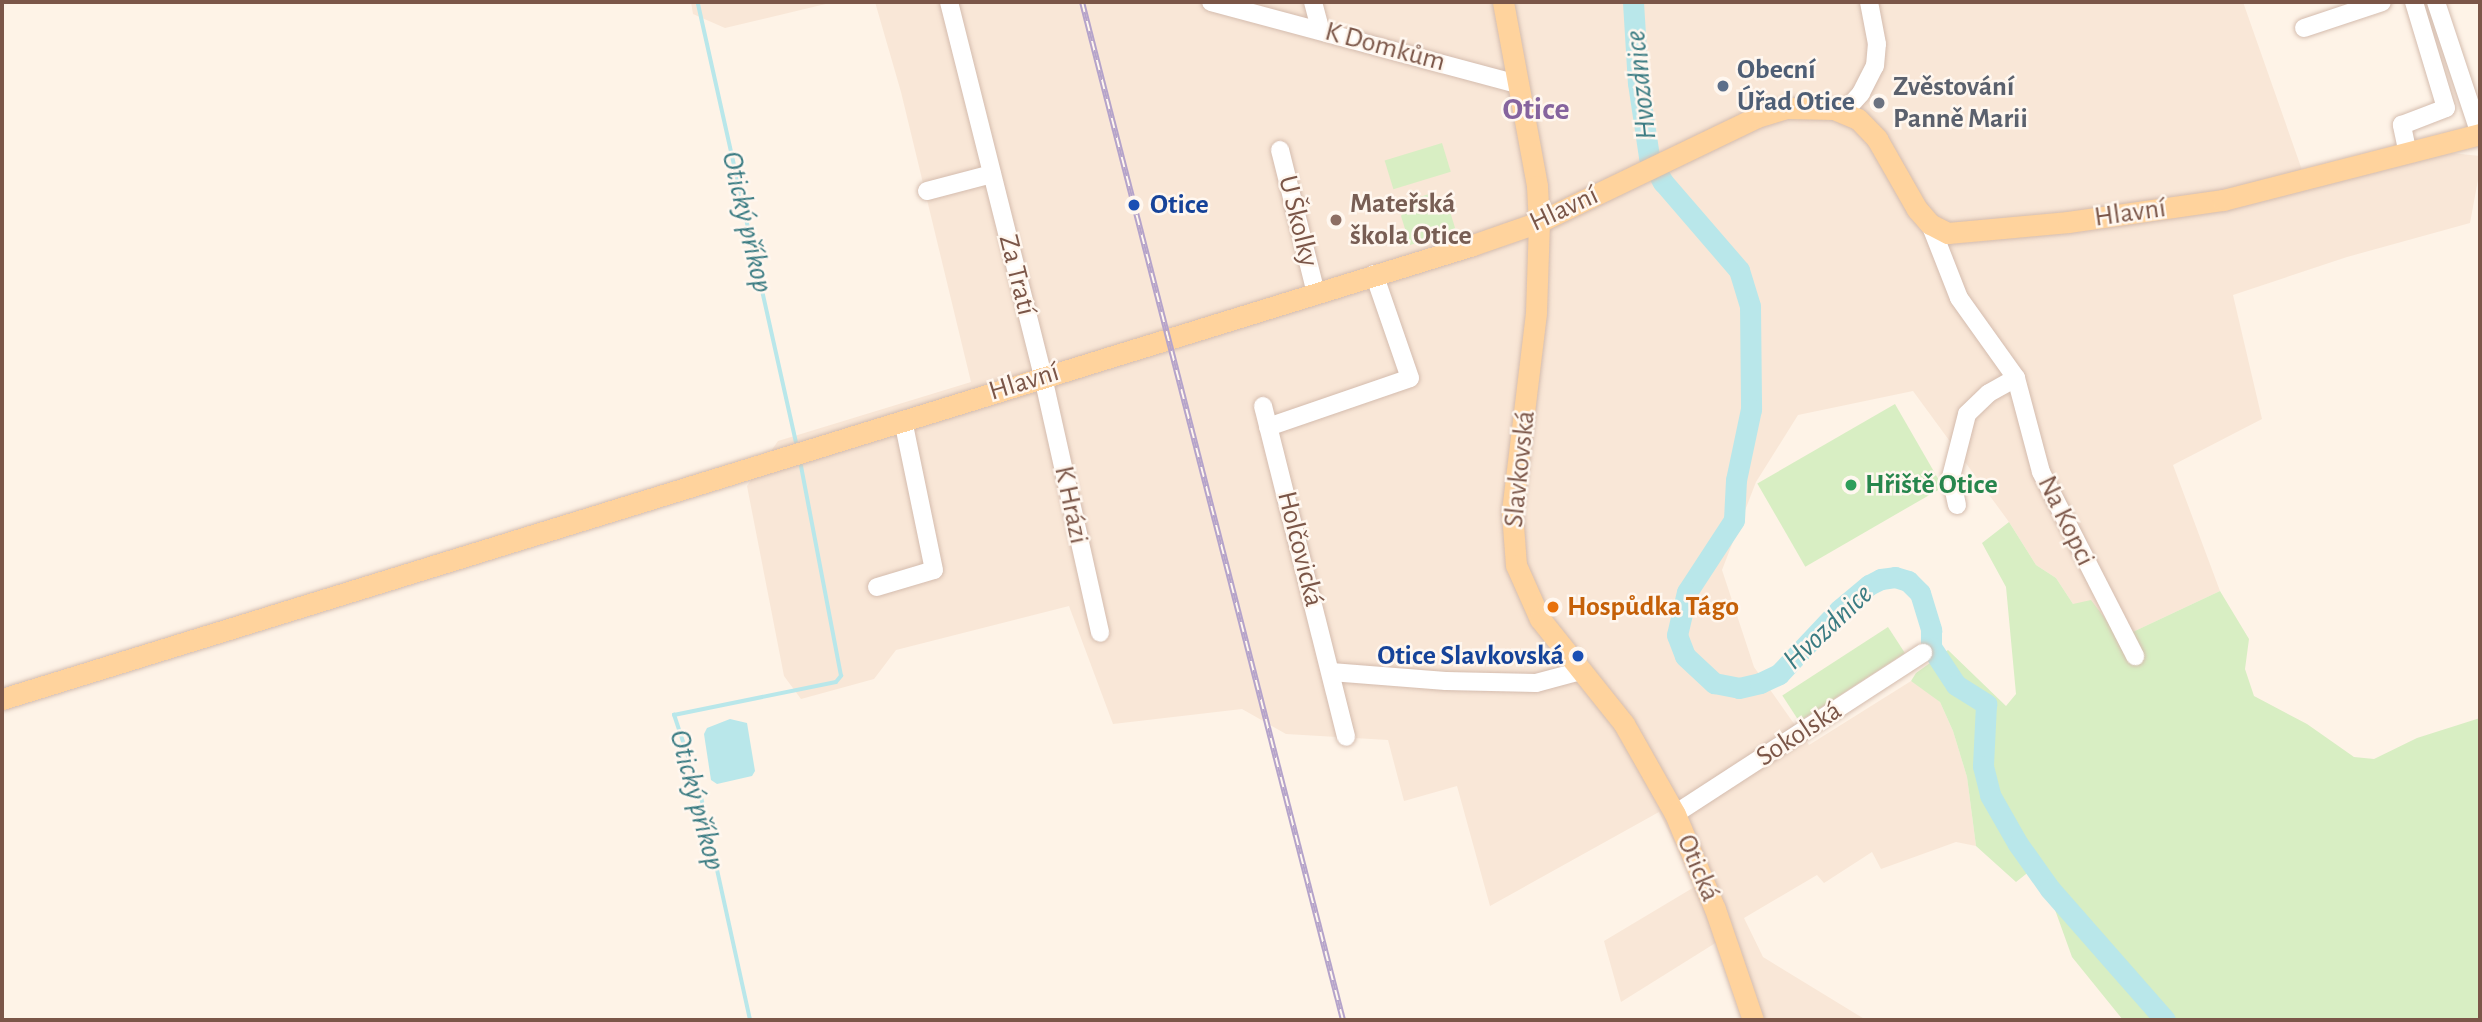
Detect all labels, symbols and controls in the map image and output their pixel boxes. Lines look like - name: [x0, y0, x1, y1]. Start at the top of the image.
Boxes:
- street label: K Domkům: [1321, 15, 1449, 79]
- water label: Hvozdnice: [1617, 29, 1665, 141]
- place label: Obecní Úřad Otice: [1737, 53, 1855, 119]
- place label: Zvěstování Panně Marii: [1893, 70, 2028, 136]
- marker: Obecní Úřad Otice: [1715, 78, 1731, 94]
- district label: Otice: [1502, 90, 1570, 128]
- marker: Zvěstování Panně Marii: [1871, 95, 1887, 111]
- water label: Otický příkop: [713, 148, 781, 296]
- street label: U Školky: [1270, 172, 1326, 270]
- street label: Hlavní: [1524, 179, 1604, 239]
- place label: Mateřská škola Otice: [1350, 187, 1472, 253]
- place label: Otice: [1150, 188, 1209, 222]
- street label: Hlavní: [2092, 191, 2168, 235]
- marker: Otice: [1124, 195, 1144, 215]
- marker: Mateřská škola Otice: [1328, 212, 1344, 228]
- street label: Za Tratí: [991, 231, 1043, 319]
- street label: Hlavní: [985, 355, 1063, 409]
- street label: Slavkovská: [1497, 409, 1543, 529]
- street label: K Hrázi: [1046, 463, 1096, 547]
- place label: Hřiště Otice: [1865, 468, 1998, 502]
- street label: Na Kopci: [2030, 470, 2102, 572]
- marker: Hřiště Otice: [1843, 477, 1859, 493]
- street label: Holčovická: [1269, 488, 1331, 610]
- water label: Hvozdnice: [1776, 576, 1880, 678]
- place label: Hospůdka Tágo: [1567, 590, 1739, 624]
- marker: Hospůdka Tágo: [1545, 599, 1561, 615]
- place label: Otice Slavkovská: [1377, 639, 1564, 673]
- marker: Otice Slavkovská: [1570, 648, 1586, 664]
- street label: Sokolská: [1750, 694, 1848, 774]
- water label: Otický příkop: [661, 726, 733, 874]
- street label: Otická: [1669, 829, 1727, 907]

